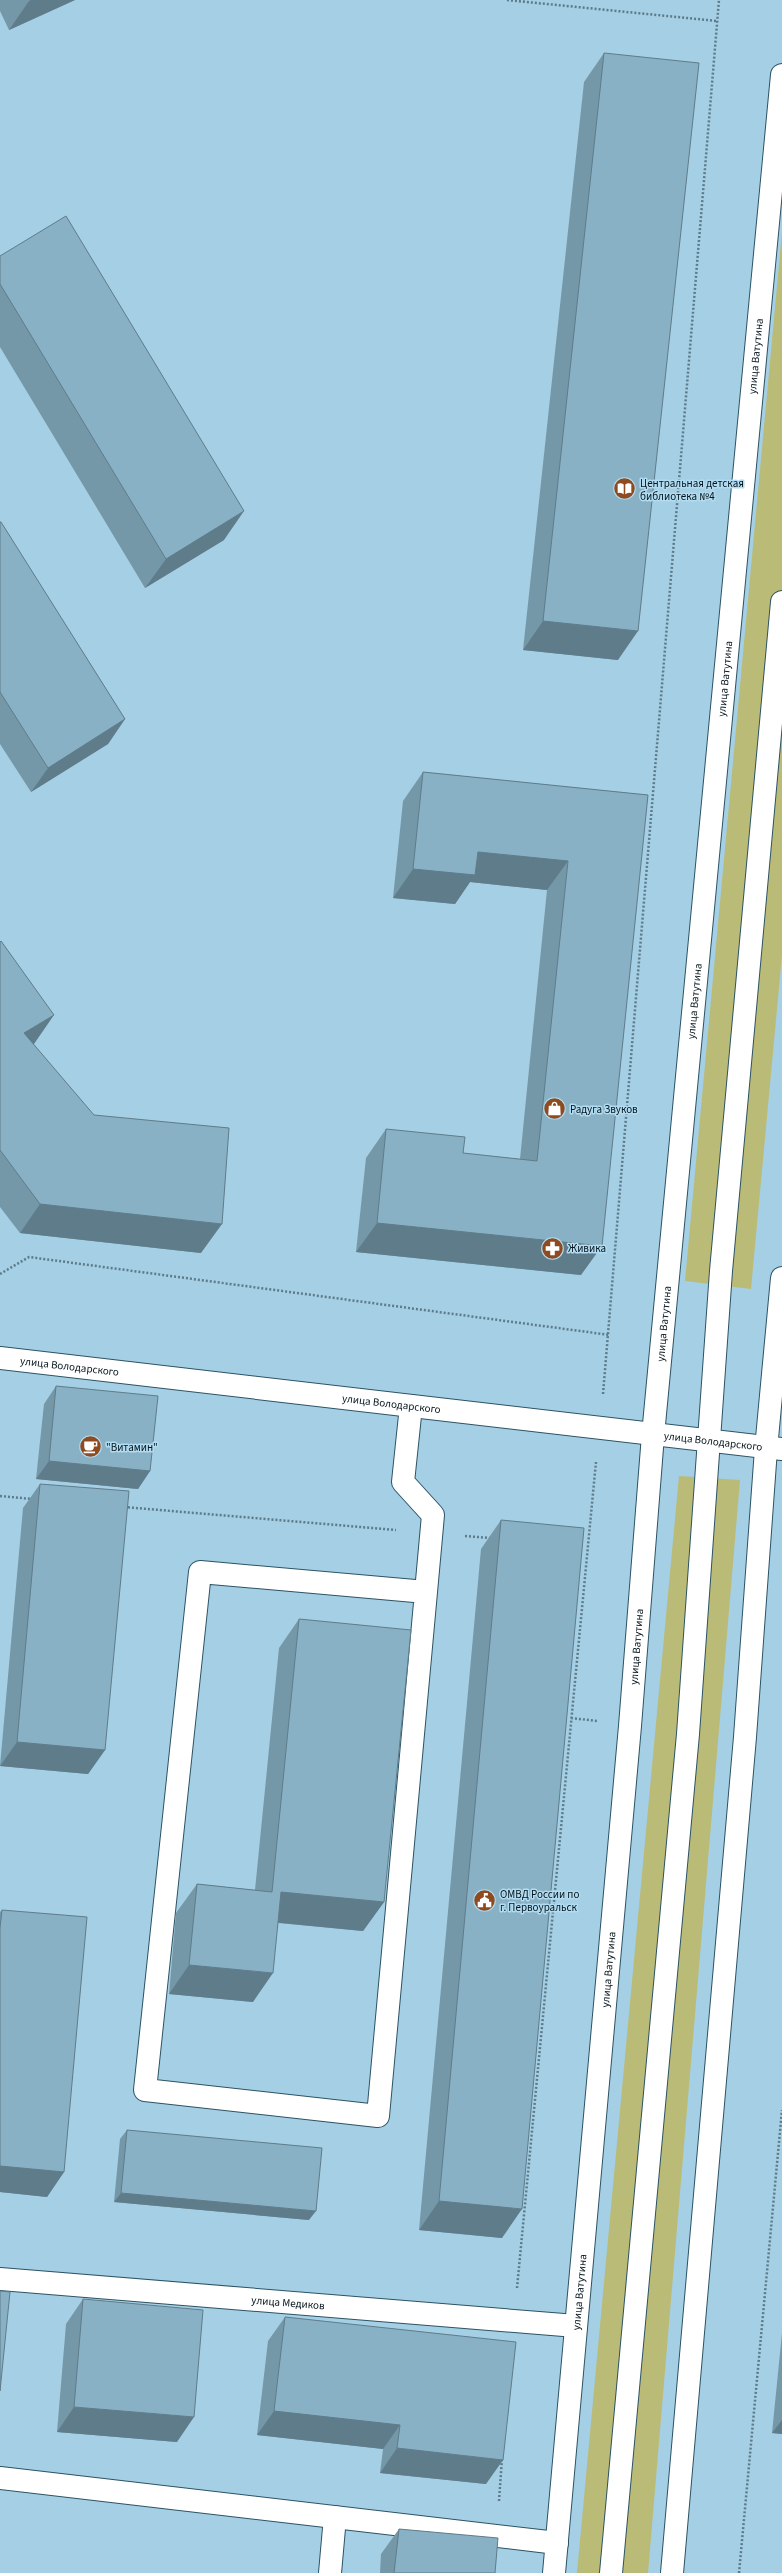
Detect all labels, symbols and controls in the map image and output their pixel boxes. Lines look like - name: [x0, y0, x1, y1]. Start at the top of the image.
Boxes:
- street label: улица Ватутина: [744, 318, 766, 395]
- library icon: Центральная детская библиотека №4: [612, 476, 638, 502]
- place label: Центральная детская библиотека №4: [640, 476, 744, 504]
- street label: улица Ватутина: [714, 640, 736, 717]
- street label: улица Ватутина: [683, 963, 705, 1040]
- shop icon: Радуга Звуков: [542, 1096, 568, 1122]
- place label: Радуга Звуков: [570, 1102, 638, 1117]
- pharmacy icon: Живика: [540, 1235, 566, 1261]
- place label: Живика: [568, 1241, 606, 1256]
- street label: улица Ватутина: [652, 1285, 675, 1362]
- street label: улица Володарского: [19, 1353, 120, 1379]
- street label: улица Володарского: [341, 1390, 442, 1417]
- street label: улица Володарского: [663, 1428, 763, 1454]
- cafe icon: "Витамин": [78, 1434, 104, 1460]
- place label: "Витамин": [106, 1440, 158, 1455]
- street label: улица Ватутина: [626, 1608, 647, 1685]
- public building icon: ОМВД России по г. Первоуральск: [472, 1887, 498, 1913]
- place label: ОМВД России по г. Первоуральск: [500, 1887, 579, 1915]
- street label: улица Ватутина: [597, 1931, 619, 2008]
- street label: улица Ватутина: [568, 2254, 590, 2331]
- street label: улица Медиков: [251, 2292, 326, 2313]

